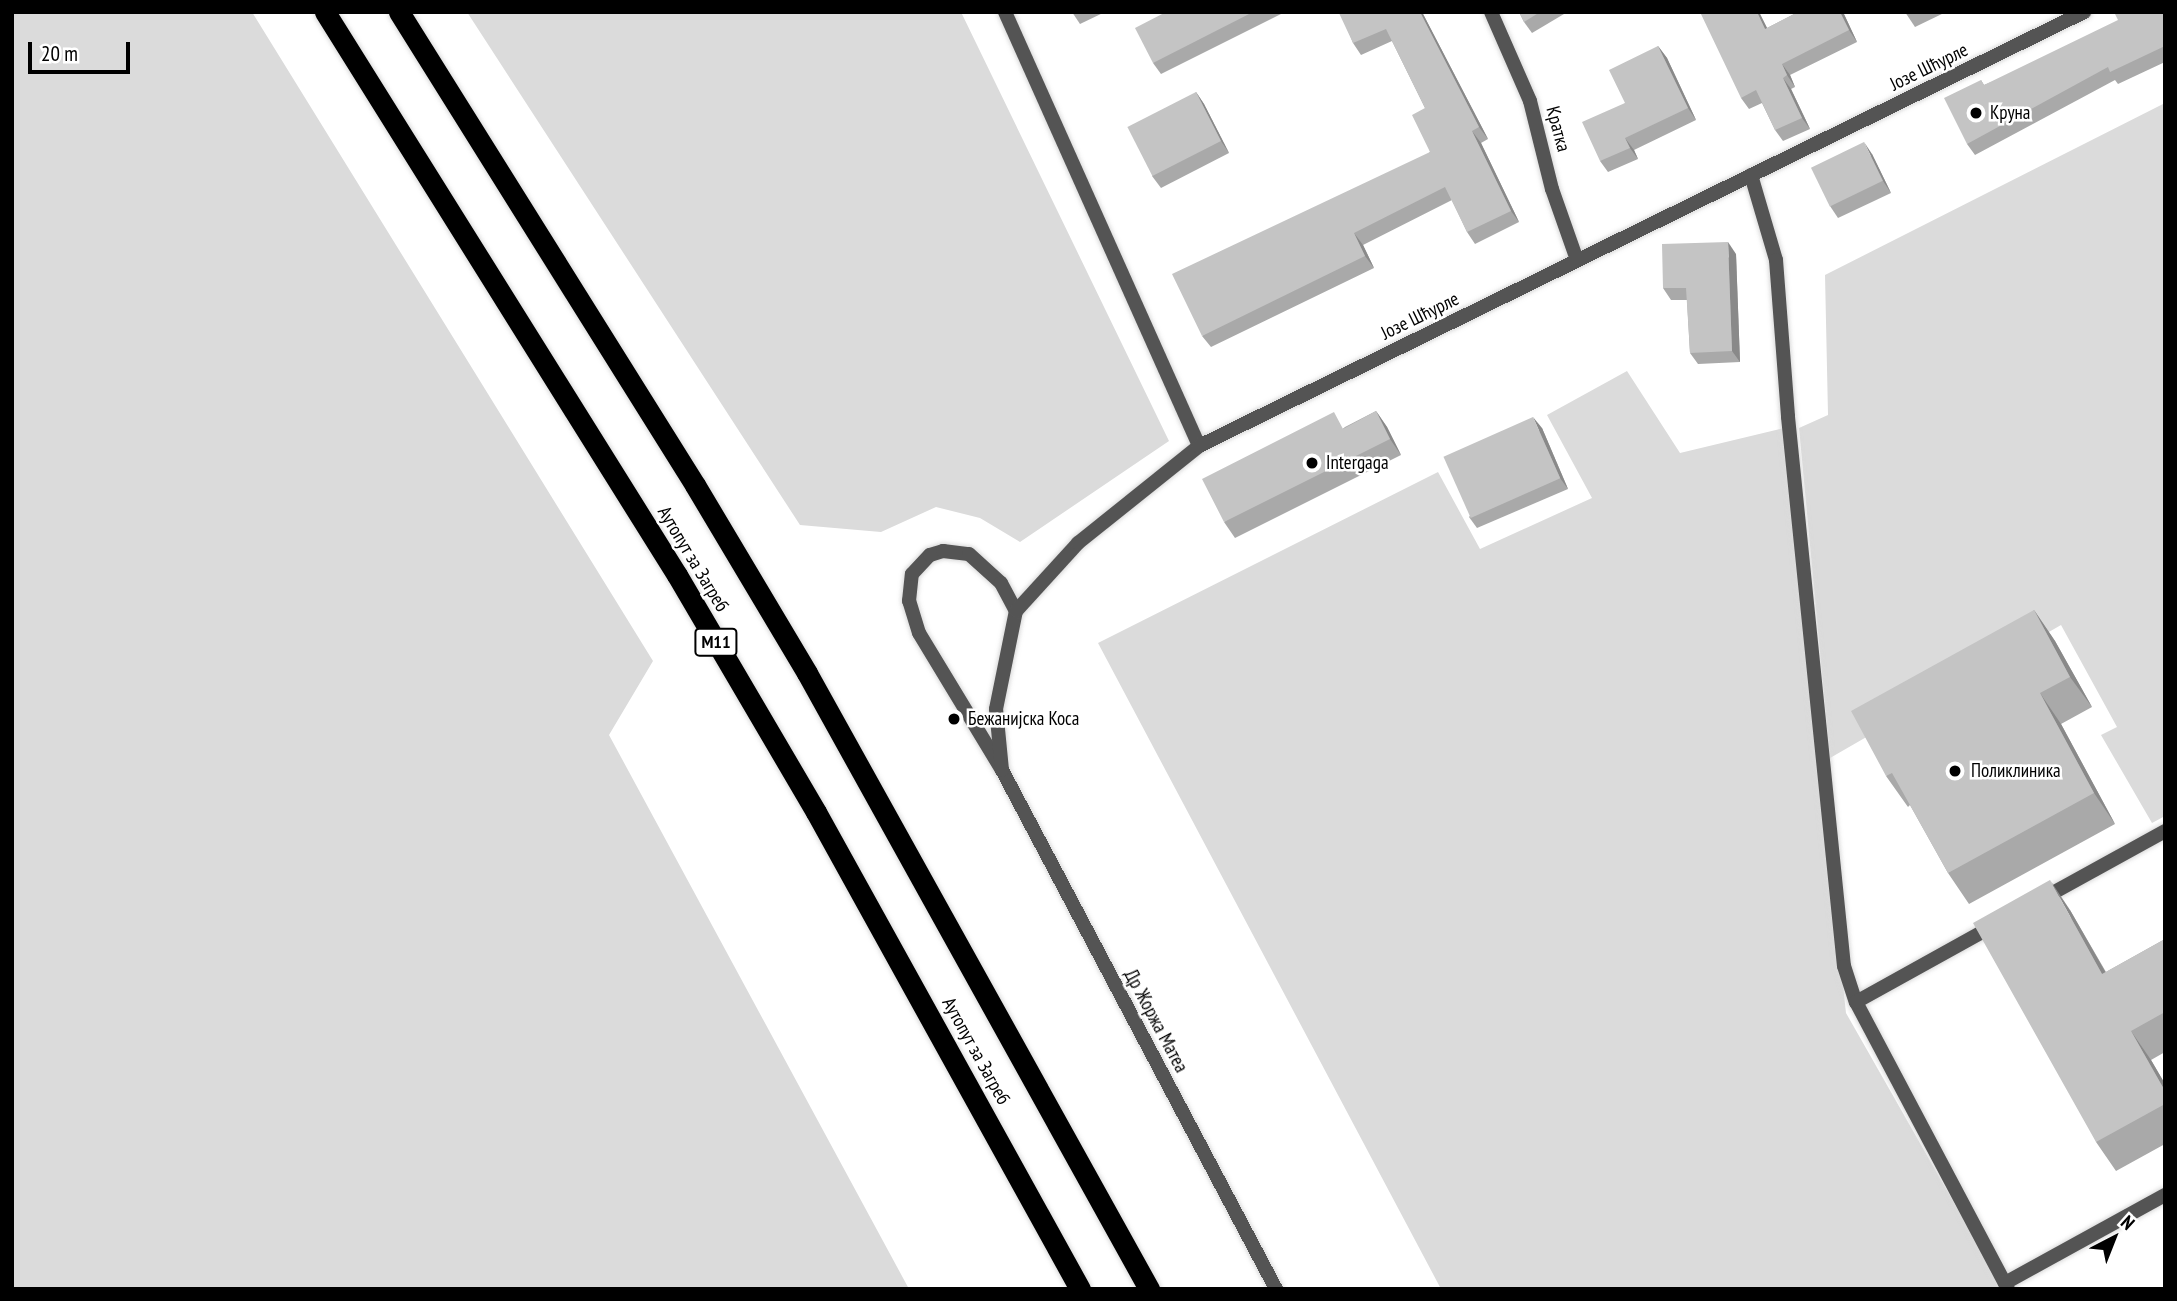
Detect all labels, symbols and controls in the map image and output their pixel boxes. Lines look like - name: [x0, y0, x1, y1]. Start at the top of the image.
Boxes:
- scale bar: [32, 28, 133, 72]
- street label: Јозе Шћурле: [1886, 38, 1972, 96]
- text: 20 m: [41, 40, 78, 67]
- place label: Круна: [1990, 102, 2030, 124]
- street label: Кратка: [1541, 104, 1575, 154]
- marker: Круна: [1968, 105, 1984, 121]
- street label: Јозе Шћурле: [1377, 287, 1463, 345]
- place label: Intergaga: [1326, 452, 1389, 474]
- marker: Intergaga: [1304, 455, 1320, 471]
- street label: Аутопут за Загреб: [652, 502, 734, 616]
- road number: M11: [693, 628, 739, 656]
- place label: Бежанијска Коса: [968, 708, 1079, 730]
- marker: Бежанијска Коса: [946, 711, 962, 727]
- place label: Поликлиника: [1971, 760, 2061, 782]
- marker: Поликлиника: [1945, 761, 1965, 781]
- street label: Др Жоржа Матеа: [1119, 965, 1193, 1077]
- street label: Аутопут за Загреб: [937, 993, 1015, 1109]
- north arrow: [2079, 1203, 2149, 1273]
- text: N: [2116, 1210, 2140, 1235]

